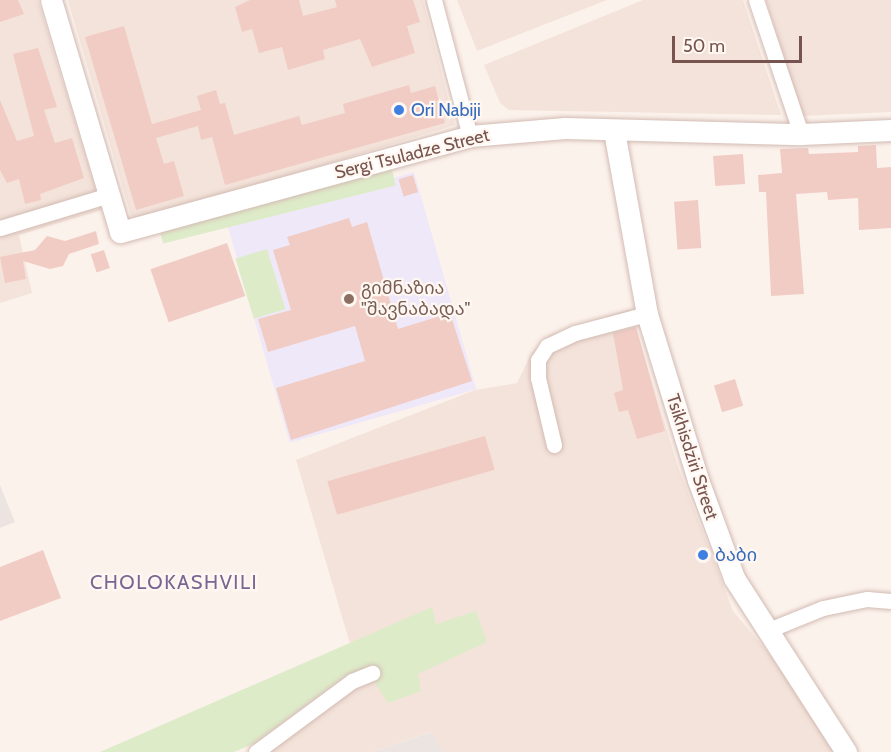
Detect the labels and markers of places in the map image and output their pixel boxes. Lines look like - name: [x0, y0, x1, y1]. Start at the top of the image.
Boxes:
- place label: Ori Nabiji: [411, 99, 481, 121]
- marker: Ori Nabiji: [392, 103, 406, 117]
- place label: გიმნაზია "შავნაბადა": [361, 278, 470, 320]
- marker: გიმნაზია "შავნაბადა": [342, 292, 356, 306]
- place label: ბაბი: [715, 544, 757, 566]
- marker: ბაბი: [696, 548, 710, 562]

